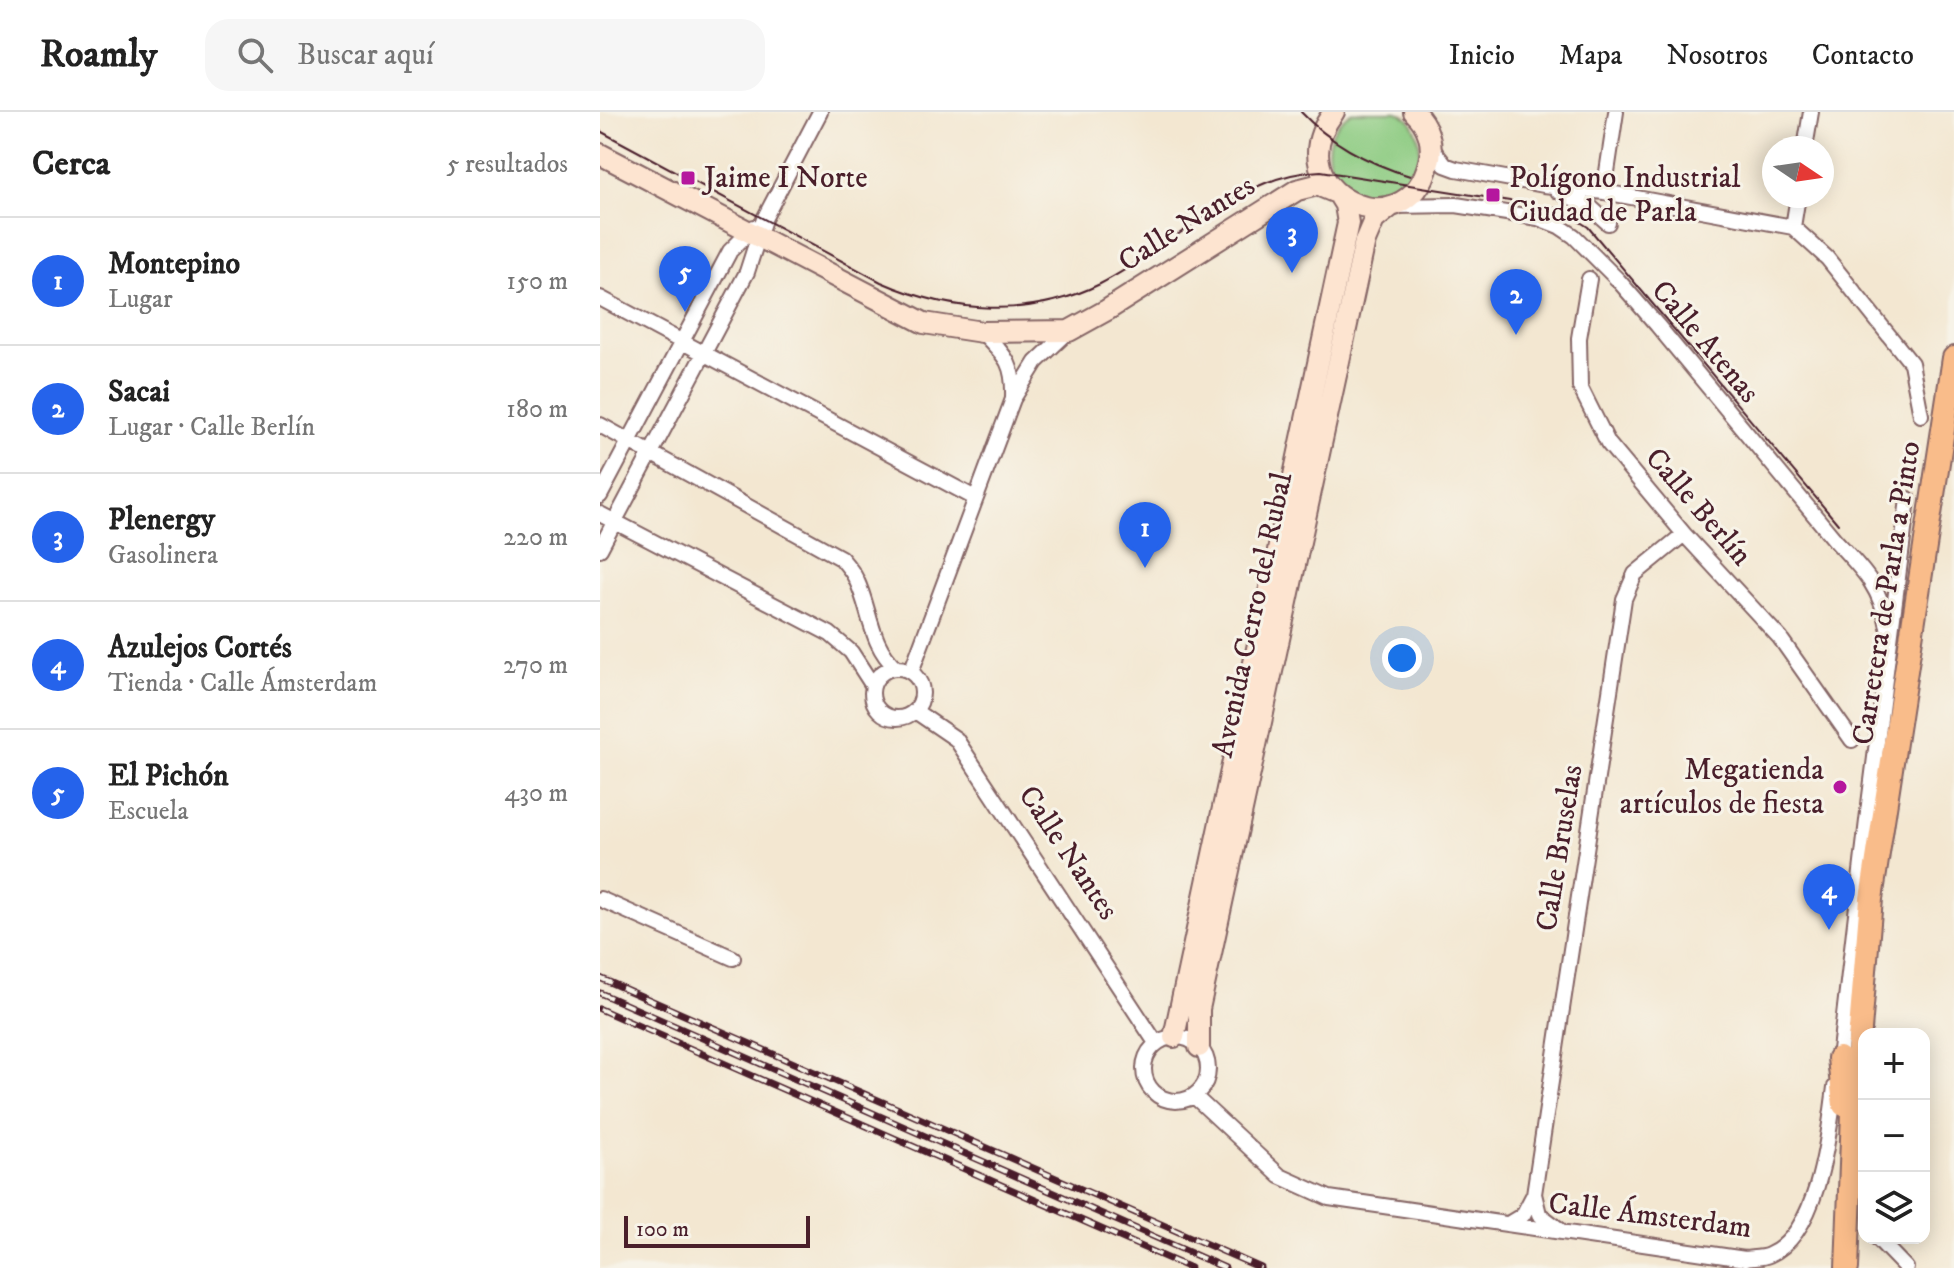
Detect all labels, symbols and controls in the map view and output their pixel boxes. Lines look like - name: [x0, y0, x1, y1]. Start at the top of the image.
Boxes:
- search box: [205, 19, 765, 91]
- text: Roamly: [40, 31, 157, 79]
- icon: search: [233, 33, 277, 77]
- text: Buscar aquí: [297, 37, 434, 74]
- text: Inicio: [1449, 38, 1515, 73]
- text: Mapa: [1559, 38, 1622, 73]
- text: Nosotros: [1666, 38, 1768, 73]
- text: Contacto: [1812, 38, 1914, 73]
- north arrow: [1762, 136, 1834, 208]
- text: Cerca: [32, 143, 110, 185]
- text: 5 resultados: [446, 148, 568, 181]
- place label: Jaime I Norte: [701, 160, 868, 197]
- place label: Polígono Industrial Ciudad de Parla: [1509, 160, 1741, 231]
- street label: Calle Nantes: [1112, 168, 1262, 280]
- marker: Jaime I Norte: [679, 169, 697, 187]
- marker: Polígono Industrial Ciudad de Parla: [1484, 186, 1502, 204]
- pin: 3: [1266, 207, 1318, 273]
- text: Montepino: [108, 246, 240, 283]
- pin: 5: [659, 246, 711, 312]
- text: 1: [53, 265, 63, 298]
- text: 150 m: [507, 265, 568, 298]
- pin: 2: [1490, 269, 1542, 335]
- street label: Calle Atenas: [1643, 273, 1767, 411]
- text: Lugar: [108, 283, 173, 316]
- text: Sacai: [108, 374, 170, 411]
- text: 2: [52, 393, 64, 426]
- text: 180 m: [506, 393, 568, 426]
- text: Lugar · Calle Berlín: [108, 411, 315, 444]
- street label: Carretera de Parla a Pinto: [1845, 438, 1929, 748]
- street label: Calle Berlín: [1637, 440, 1760, 574]
- street label: Avenida Cerro del Rubal: [1205, 469, 1301, 761]
- text: Plenergy: [108, 502, 215, 539]
- pin: 1: [1119, 502, 1171, 568]
- text: 3: [53, 521, 63, 554]
- text: 220 m: [503, 521, 568, 554]
- text: Gasolinera: [108, 539, 218, 572]
- text: Azulejos Cortés: [108, 630, 292, 667]
- your location: [1382, 638, 1422, 678]
- text: 4: [51, 649, 65, 682]
- text: 270 m: [503, 649, 568, 682]
- text: Tienda · Calle Ámsterdam: [108, 667, 377, 700]
- place label: Megatienda artículos de fiesta: [1620, 752, 1824, 823]
- text: El Pichón: [108, 758, 229, 795]
- street label: Calle Bruselas: [1529, 762, 1591, 934]
- text: 5: [52, 777, 64, 810]
- text: 430 m: [504, 777, 568, 810]
- marker: Megatienda artículos de fiesta: [1831, 778, 1849, 796]
- street label: Calle Nantes: [1010, 779, 1126, 927]
- text: Escuela: [108, 795, 188, 828]
- pin: 4: [1803, 864, 1855, 930]
- map controls: [1858, 1028, 1930, 1244]
- button: +: [1858, 1028, 1930, 1100]
- button: −: [1858, 1100, 1930, 1172]
- button: layers: [1858, 1172, 1930, 1244]
- street label: Calle Ámsterdam: [1546, 1183, 1754, 1247]
- scale bar: [624, 1212, 810, 1248]
- text: 100 m: [636, 1216, 689, 1243]

